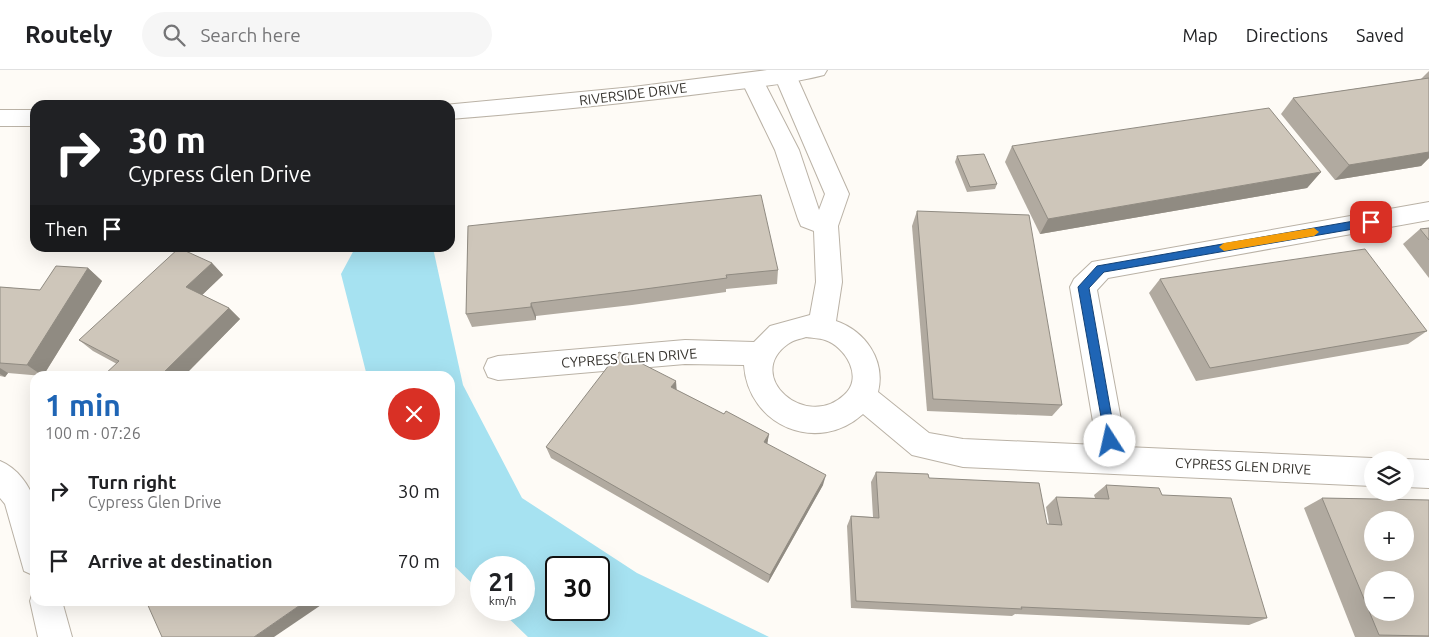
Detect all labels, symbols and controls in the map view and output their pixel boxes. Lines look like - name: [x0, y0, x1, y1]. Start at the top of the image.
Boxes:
- search box: [142, 12, 492, 57]
- text: Routely: [25, 21, 112, 48]
- icon: search: [160, 21, 188, 49]
- text: Search here: [200, 24, 301, 46]
- text: Map: [1182, 25, 1218, 45]
- text: Directions: [1246, 25, 1328, 45]
- text: Saved: [1356, 25, 1404, 45]
- street label: RIVERSIDE DRIVE: [578, 79, 688, 109]
- icon: right: [45, 120, 110, 185]
- text: 30 m: [128, 120, 206, 160]
- text: Cypress Glen Drive: [128, 161, 312, 186]
- pin: [1350, 201, 1392, 243]
- icon: arrive: [1357, 208, 1385, 236]
- icon: arrive: [98, 215, 126, 243]
- text: Then: [45, 218, 88, 240]
- street label: CYPRESS GLEN DRIVE: [561, 345, 698, 371]
- text: 1 min: [45, 388, 121, 422]
- button: close: [388, 388, 440, 440]
- position arrow: [1083, 414, 1135, 466]
- text: 100 m · 07:26: [45, 424, 141, 442]
- map controls: [1364, 451, 1414, 621]
- button: layers: [1364, 451, 1414, 501]
- street label: CYPRESS GLEN DRIVE: [1175, 454, 1312, 478]
- text: Turn right: [88, 471, 176, 493]
- icon: right: [45, 477, 73, 505]
- text: 30 m: [398, 480, 440, 502]
- text: Cypress Glen Drive: [88, 493, 222, 511]
- button: +: [1364, 511, 1414, 561]
- icon: arrive: [45, 547, 73, 575]
- text: Arrive at destination: [88, 550, 273, 572]
- text: 70 m: [398, 550, 440, 572]
- speed limit sign: 30: [545, 556, 610, 621]
- text: 21: [488, 568, 517, 596]
- button: −: [1364, 571, 1414, 621]
- text: km/h: [489, 594, 516, 607]

